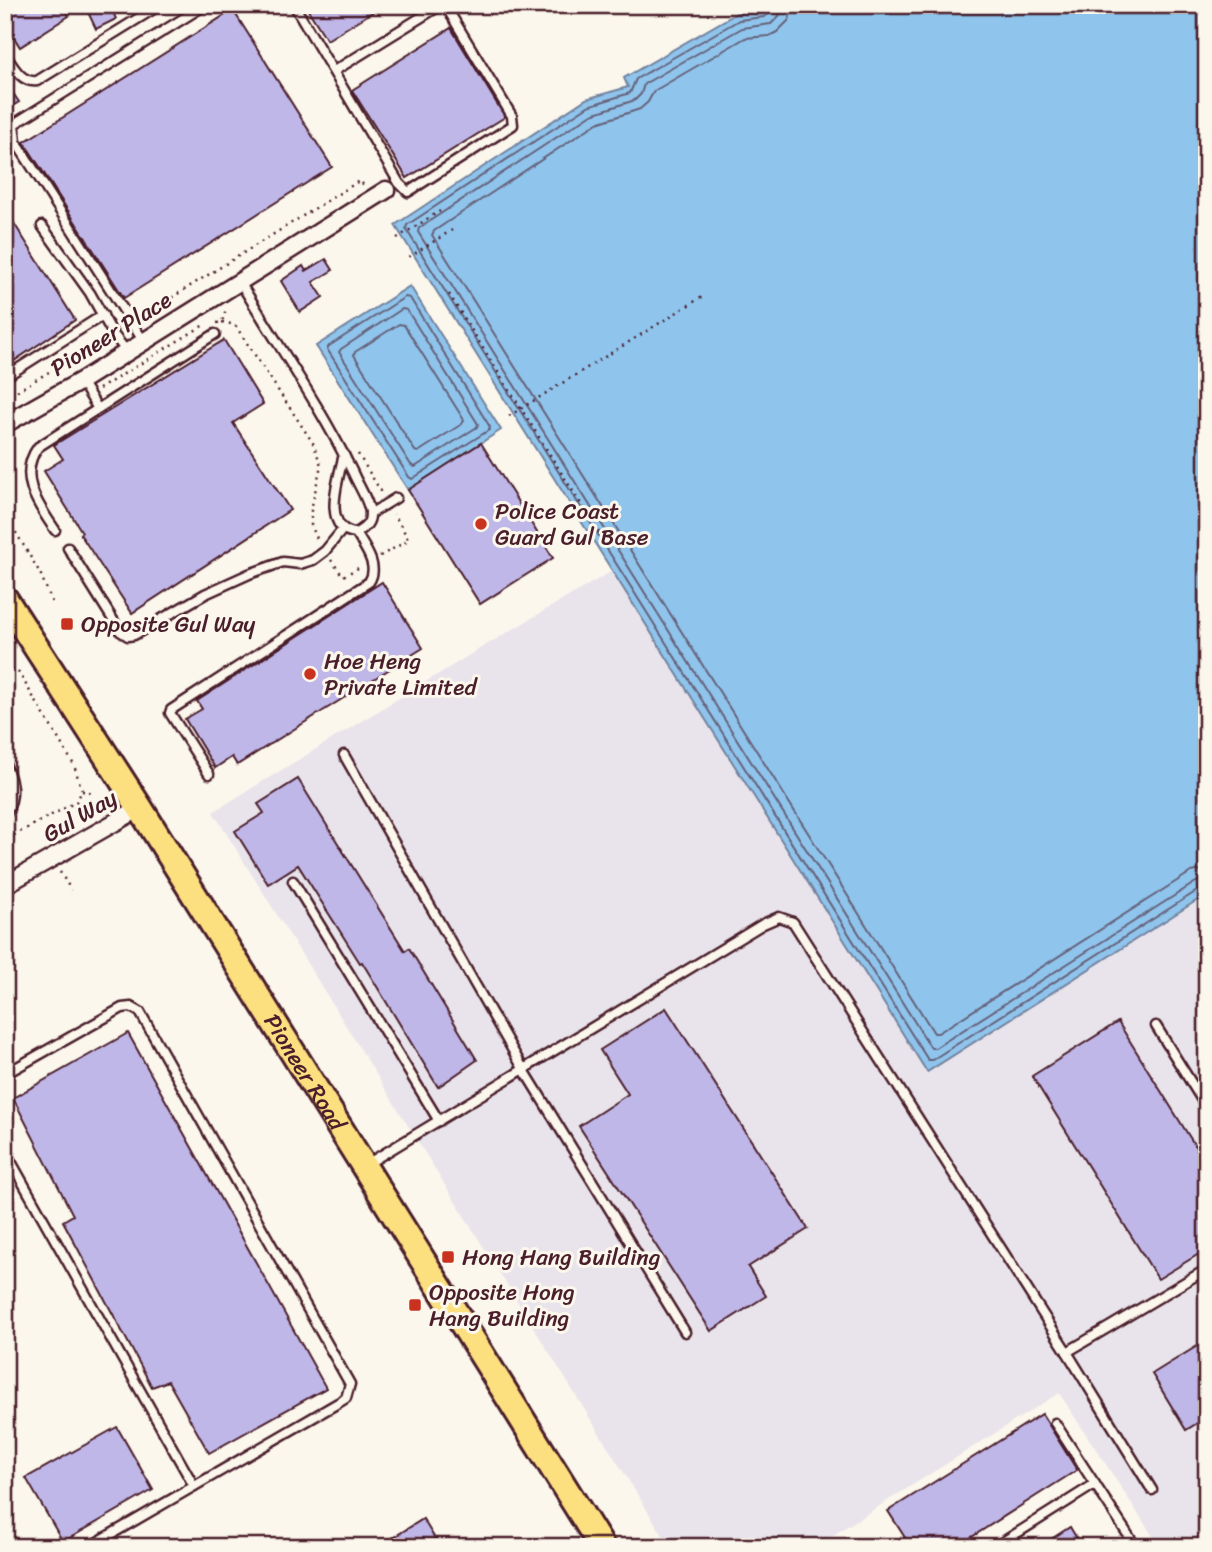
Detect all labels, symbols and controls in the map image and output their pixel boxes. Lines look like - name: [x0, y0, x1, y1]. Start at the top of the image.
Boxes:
- street label: Pioneer Place: [42, 280, 180, 388]
- place label: Police Coast Guard Gul Base: [495, 491, 649, 558]
- marker: Police Coast Guard Gul Base: [473, 516, 489, 532]
- place label: Opposite Gul Way: [81, 604, 256, 645]
- marker: Opposite Gul Way: [59, 616, 75, 632]
- place label: Hoe Heng Private Limited: [324, 641, 478, 708]
- marker: Hoe Heng Private Limited: [302, 666, 318, 682]
- street label: Gul Way: [35, 778, 125, 854]
- street label: Pioneer Road: [253, 1005, 358, 1140]
- place label: Hong Hang Building: [462, 1237, 661, 1278]
- marker: Hong Hang Building: [440, 1249, 456, 1265]
- place label: Opposite Hong Hang Building: [429, 1272, 575, 1339]
- marker: Opposite Hong Hang Building: [407, 1297, 423, 1313]

